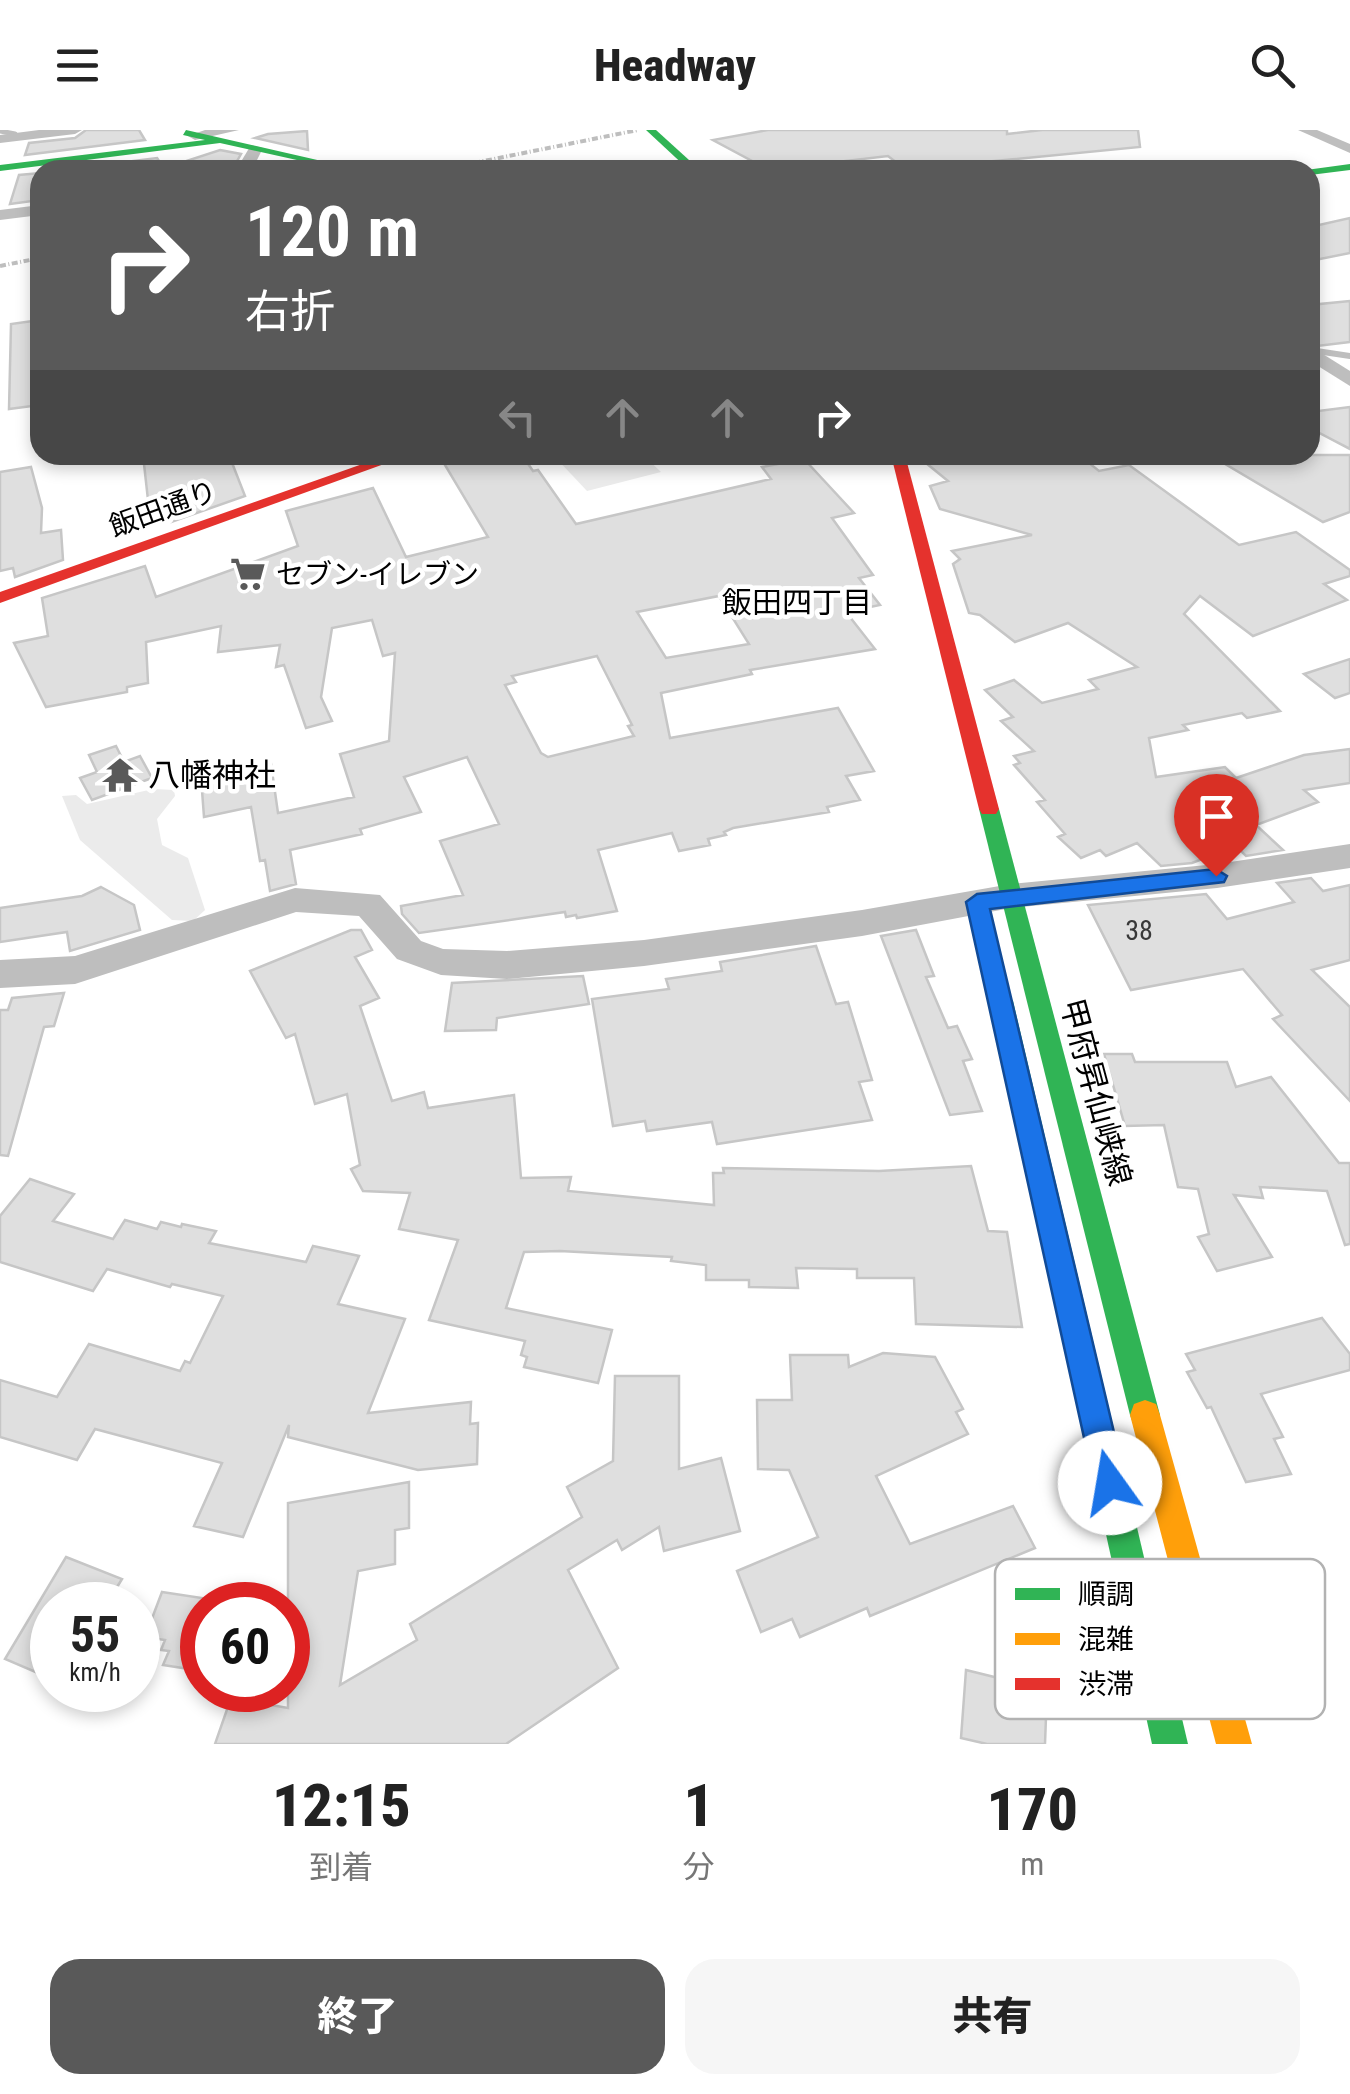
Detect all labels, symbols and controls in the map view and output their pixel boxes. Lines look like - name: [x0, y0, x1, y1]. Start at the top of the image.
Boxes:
- icon: menu: [50, 38, 105, 93]
- icon: search: [1245, 38, 1300, 93]
- text: Headway: [594, 39, 756, 92]
- text: 120 m: [245, 191, 419, 273]
- icon: right: [80, 200, 210, 330]
- text: 右折: [245, 285, 335, 338]
- icon: left: [490, 390, 545, 445]
- icon: ahead: [595, 390, 650, 445]
- icon: ahead: [700, 390, 755, 445]
- icon: right: [805, 390, 860, 445]
- street label: 飯田通り: [105, 474, 221, 544]
- supermarket icon: セブン-イレブン: [229, 555, 267, 593]
- place label: セブン-イレブン: [276, 558, 479, 591]
- district label: 飯田四丁目: [722, 585, 872, 620]
- temple icon: 八幡神社: [101, 756, 139, 794]
- place label: 八幡神社: [148, 756, 276, 794]
- pin: [1174, 774, 1259, 877]
- icon: arrive: [1189, 789, 1244, 844]
- house number: 38: [1125, 914, 1153, 947]
- street label: 甲府昇仙峡線: [1053, 994, 1139, 1190]
- position arrow: [1058, 1431, 1162, 1535]
- legend: [995, 1559, 1325, 1719]
- text: 順調: [1078, 1578, 1134, 1611]
- speed limit sign: 60: [180, 1582, 310, 1712]
- text: 55: [70, 1606, 120, 1664]
- text: 混雑: [1078, 1623, 1134, 1656]
- text: km/h: [69, 1658, 121, 1687]
- text: 渋滞: [1078, 1668, 1134, 1701]
- text: 12:15: [272, 1770, 411, 1841]
- text: 1: [683, 1770, 714, 1841]
- text: 170: [987, 1774, 1078, 1845]
- text: m: [1020, 1845, 1044, 1883]
- text: 到着: [309, 1848, 373, 1886]
- text: 分: [683, 1848, 715, 1886]
- button: 終了: [50, 1959, 665, 2074]
- button: 共有: [685, 1959, 1300, 2074]

